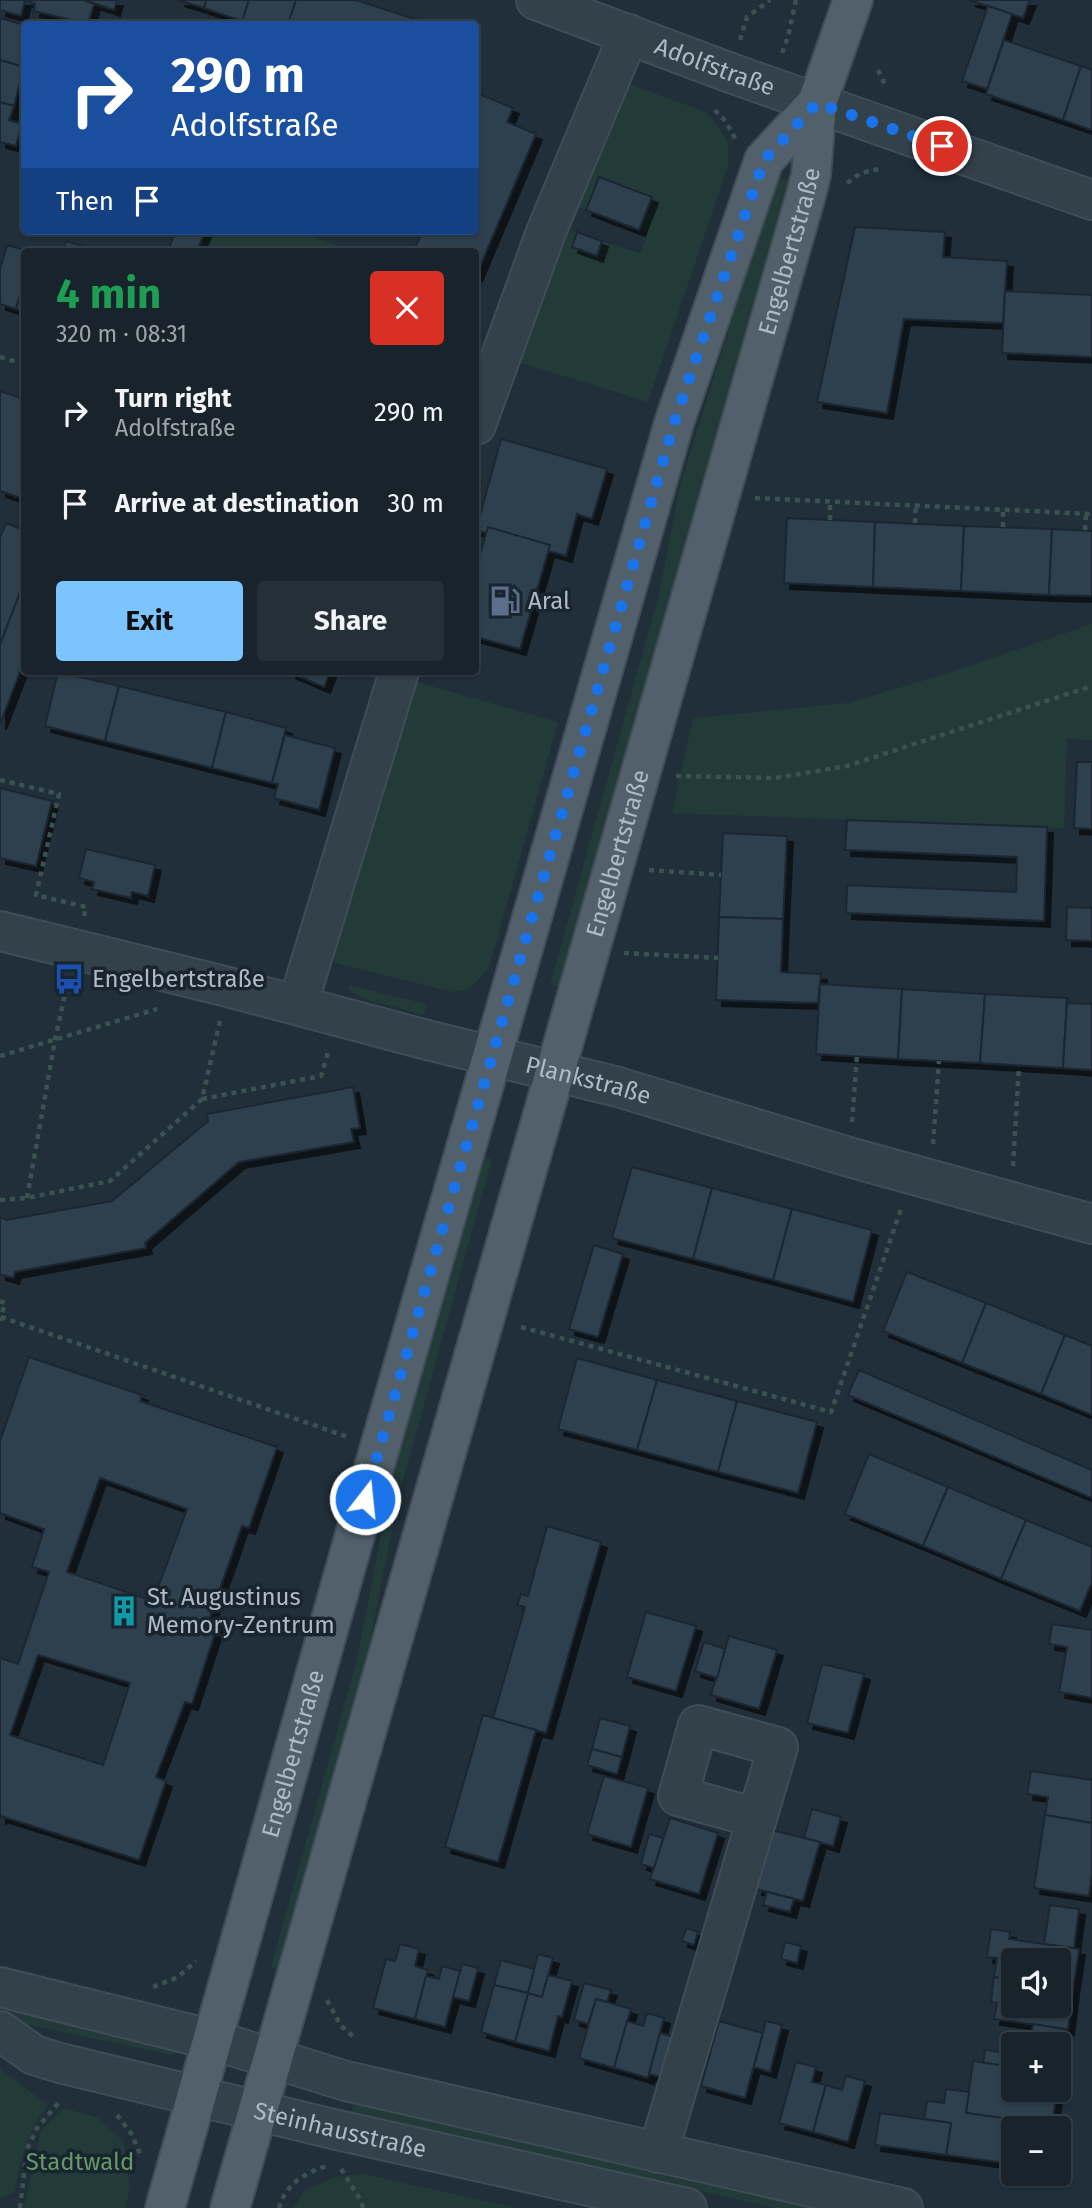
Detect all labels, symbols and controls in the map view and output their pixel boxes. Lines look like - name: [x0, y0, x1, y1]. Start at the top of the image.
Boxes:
- street label: Adolfstraße: [651, 32, 779, 101]
- text: 290 m: [171, 46, 305, 105]
- icon: right: [56, 49, 147, 140]
- text: Adolfstraße: [171, 106, 339, 144]
- pin: [912, 116, 972, 176]
- icon: arrive: [923, 127, 961, 165]
- street label: Engelbertstraße: [753, 167, 826, 339]
- icon: arrive: [128, 182, 166, 220]
- text: Then: [56, 186, 114, 217]
- text: 4 min: [56, 269, 161, 319]
- button: close: [370, 271, 444, 345]
- text: 320 m · 08:31: [56, 320, 187, 348]
- text: Turn right: [115, 383, 232, 414]
- icon: right: [56, 394, 94, 432]
- text: 290 m: [374, 397, 444, 428]
- text: Adolfstraße: [115, 414, 236, 442]
- icon: arrive: [56, 485, 94, 523]
- text: Arrive at destination: [115, 488, 359, 519]
- text: 30 m: [387, 488, 444, 519]
- button: Exit: [56, 581, 243, 661]
- button: Share: [257, 581, 444, 661]
- fuel station icon: Aral: [488, 584, 522, 618]
- place label: Aral: [528, 587, 570, 615]
- street label: Engelbertstraße: [580, 766, 655, 940]
- bus stop icon: Engelbertstraße: [52, 962, 86, 996]
- place label: Engelbertstraße: [92, 965, 265, 993]
- street label: Plankstraße: [523, 1051, 655, 1110]
- position arrow: [328, 1462, 402, 1536]
- place label: St. Augustinus Memory-Zentrum: [147, 1583, 335, 1639]
- building icon: St. Augustinus Memory-Zentrum: [107, 1594, 141, 1628]
- street label: Engelbertstraße: [256, 1667, 330, 1841]
- map controls: [1001, 1948, 1071, 2186]
- button: sound: [1001, 1948, 1071, 2018]
- button: +: [1001, 2032, 1071, 2102]
- street label: Steinhausstraße: [251, 2096, 429, 2163]
- button: −: [1001, 2116, 1071, 2186]
- park label: Stadtwald: [26, 2148, 134, 2176]

